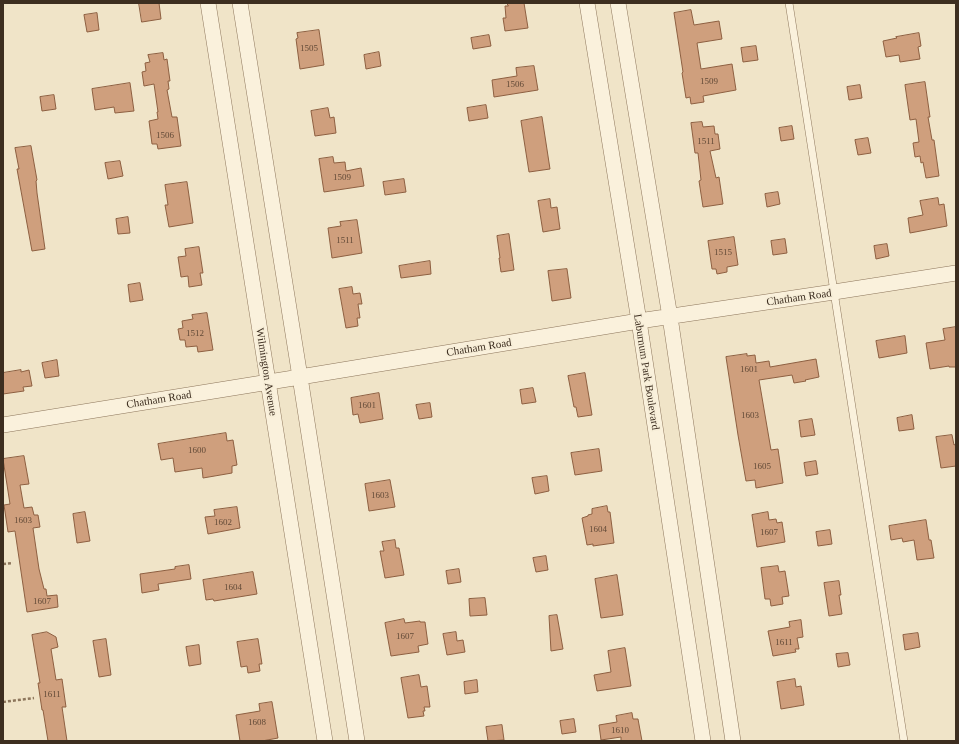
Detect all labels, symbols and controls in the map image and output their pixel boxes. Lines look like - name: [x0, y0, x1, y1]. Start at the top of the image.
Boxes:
- house number: 1505: [300, 44, 318, 54]
- house number: 1509: [700, 77, 718, 87]
- house number: 1506: [506, 80, 524, 90]
- house number: 1506: [156, 131, 174, 141]
- house number: 1511: [697, 137, 715, 147]
- house number: 1509: [333, 173, 351, 183]
- house number: 1511: [336, 236, 354, 246]
- house number: 1515: [714, 248, 732, 258]
- street label: Chatham Road: [766, 287, 832, 309]
- street label: Laburnum Park Boulevard: [630, 313, 662, 431]
- street label: Wilmington Avenue: [253, 327, 279, 417]
- house number: 1512: [186, 329, 204, 339]
- street label: Chatham Road: [446, 336, 512, 360]
- house number: 1601: [740, 365, 758, 375]
- street label: Chatham Road: [126, 388, 192, 412]
- house number: 1601: [358, 401, 376, 411]
- house number: 1603: [741, 411, 759, 421]
- house number: 1600: [188, 446, 206, 456]
- house number: 1605: [753, 462, 771, 472]
- house number: 1603: [371, 491, 389, 501]
- house number: 1603: [14, 516, 32, 526]
- house number: 1602: [214, 518, 232, 528]
- house number: 1604: [589, 525, 607, 535]
- house number: 1607: [760, 528, 778, 538]
- house number: 1604: [224, 583, 242, 593]
- house number: 1607: [33, 597, 51, 607]
- house number: 1607: [396, 632, 414, 642]
- house number: 1611: [775, 638, 793, 648]
- house number: 1611: [43, 690, 61, 700]
- house number: 1608: [248, 718, 266, 728]
- house number: 1610: [611, 726, 629, 736]

